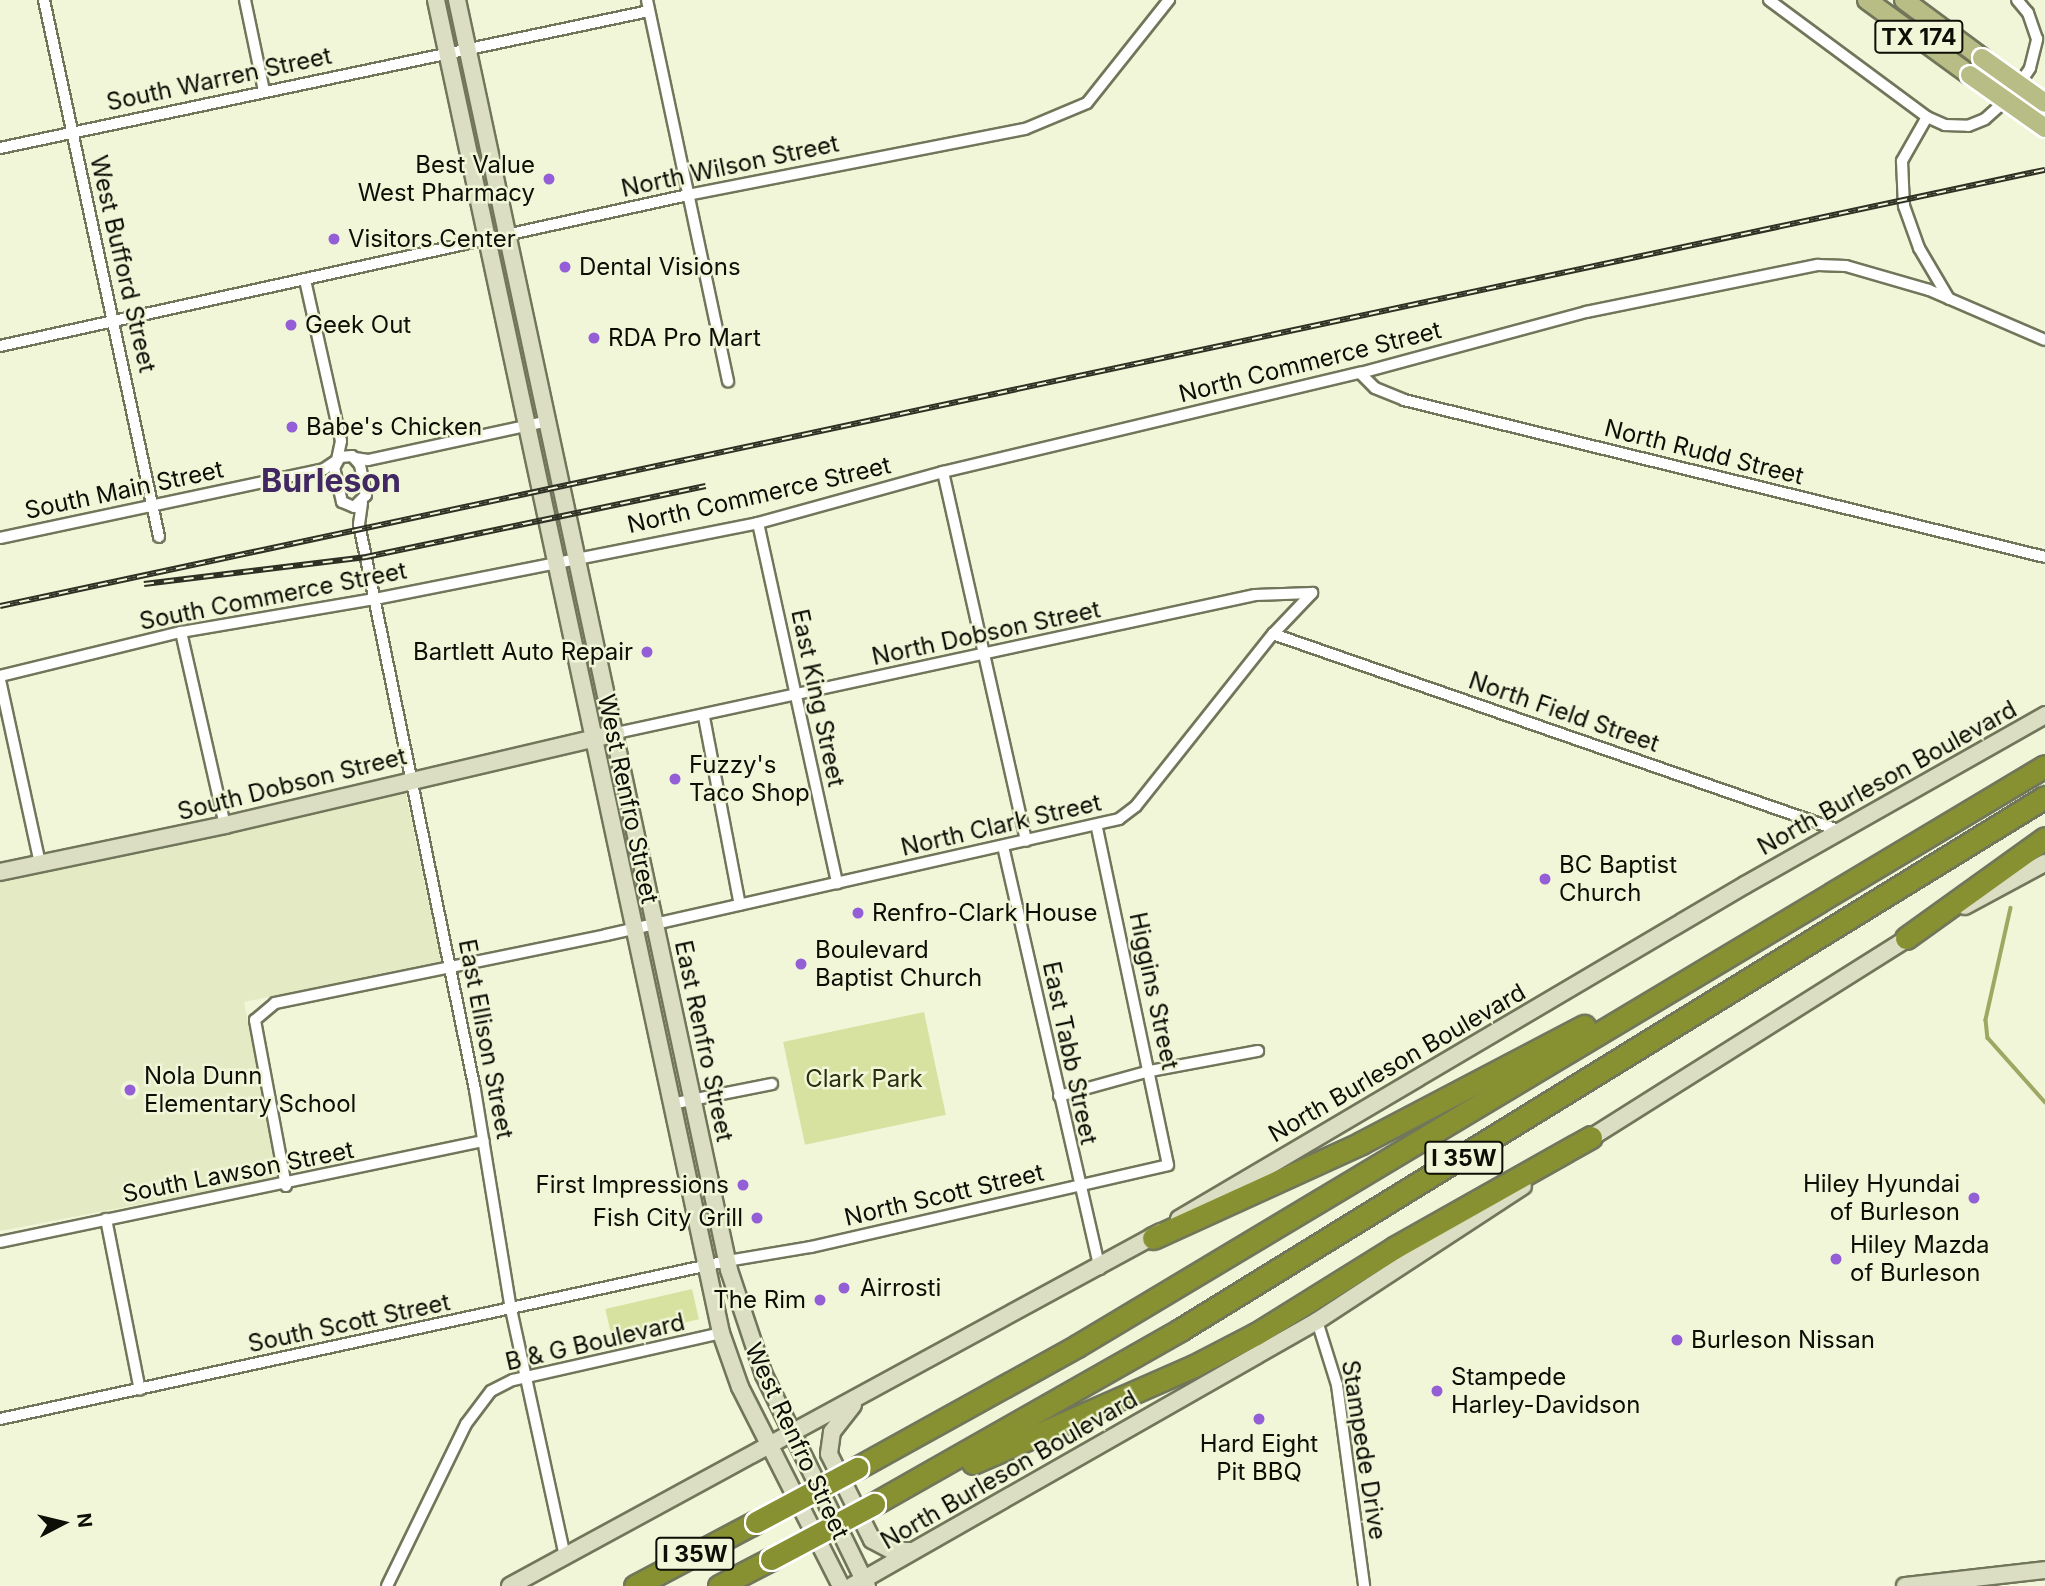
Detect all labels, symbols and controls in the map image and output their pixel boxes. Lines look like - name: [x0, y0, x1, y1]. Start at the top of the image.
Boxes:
- road number: TX 174: [1874, 18, 1965, 56]
- street label: South Warren Street: [104, 41, 334, 117]
- street label: North Wilson Street: [619, 129, 841, 203]
- place label: Best Value West Pharmacy: [358, 151, 535, 207]
- street label: West Bufford Street: [84, 153, 162, 375]
- marker: Best Value West Pharmacy: [541, 171, 557, 187]
- place label: Visitors Center: [348, 225, 516, 253]
- marker: Visitors Center: [326, 231, 342, 247]
- place label: Dental Visions: [579, 253, 741, 281]
- marker: Dental Visions: [557, 259, 573, 275]
- place label: Geek Out: [305, 311, 411, 339]
- street label: North Commerce Street: [1176, 315, 1444, 409]
- marker: Geek Out: [283, 317, 299, 333]
- place label: RDA Pro Mart: [608, 324, 761, 352]
- marker: RDA Pro Mart: [586, 330, 602, 346]
- place label: Babe's Chicken: [306, 413, 482, 441]
- street label: North Rudd Street: [1601, 413, 1807, 491]
- marker: Babe's Chicken: [284, 419, 300, 435]
- street label: North Commerce Street: [624, 451, 894, 539]
- street label: South Main Street: [22, 455, 226, 525]
- district label: Burleson: [261, 462, 401, 500]
- street label: South Commerce Street: [137, 556, 409, 636]
- street label: North Dobson Street: [869, 595, 1103, 671]
- street label: East King Street: [785, 607, 851, 789]
- place label: Bartlett Auto Repair: [413, 638, 633, 666]
- marker: Bartlett Auto Repair: [639, 644, 655, 660]
- street label: North Field Street: [1465, 666, 1663, 758]
- street label: West Renfro Street: [592, 692, 664, 906]
- street label: North Burleson Boulevard: [1753, 695, 2021, 861]
- street label: South Dobson Street: [175, 742, 409, 826]
- place label: Fuzzy's Taco Shop: [689, 751, 810, 807]
- marker: Fuzzy's Taco Shop: [667, 771, 683, 787]
- street label: North Clark Street: [898, 788, 1104, 862]
- place label: BC Baptist Church: [1559, 851, 1677, 907]
- marker: BC Baptist Church: [1537, 871, 1553, 887]
- place label: Renfro-Clark House: [872, 899, 1097, 927]
- marker: Renfro-Clark House: [850, 905, 866, 921]
- street label: Higgins Street: [1123, 910, 1185, 1072]
- place label: Boulevard Baptist Church: [815, 936, 982, 992]
- street label: East Ellison Street: [453, 937, 519, 1141]
- street label: East Renfro Street: [669, 938, 739, 1144]
- marker: Boulevard Baptist Church: [793, 956, 809, 972]
- street label: East Tabb Street: [1037, 959, 1103, 1147]
- street label: North Burleson Boulevard: [1264, 978, 1530, 1148]
- place label: Nola Dunn Elementary School: [144, 1062, 356, 1118]
- park label: Clark Park: [805, 1065, 923, 1093]
- marker: Nola Dunn Elementary School: [122, 1082, 138, 1098]
- street label: South Lawson Street: [120, 1135, 356, 1209]
- road number: I 35W: [1424, 1138, 1504, 1177]
- street label: North Scott Street: [841, 1158, 1047, 1232]
- place label: Hiley Hyundai of Burleson: [1803, 1170, 1960, 1226]
- place label: First Impressions: [536, 1171, 729, 1199]
- marker: First Impressions: [735, 1177, 751, 1193]
- marker: Hiley Hyundai of Burleson: [1966, 1190, 1982, 1206]
- place label: Fish City Grill: [593, 1204, 743, 1232]
- marker: Fish City Grill: [749, 1210, 765, 1226]
- place label: Hiley Mazda of Burleson: [1850, 1231, 1989, 1287]
- marker: Hiley Mazda of Burleson: [1828, 1251, 1844, 1267]
- place label: Airrosti: [860, 1274, 941, 1302]
- marker: Airrosti: [834, 1278, 854, 1298]
- place label: The Rim: [713, 1286, 806, 1314]
- street label: South Scott Street: [245, 1288, 453, 1358]
- marker: The Rim: [812, 1292, 828, 1308]
- street label: B & G Boulevard: [503, 1307, 687, 1377]
- place label: Burleson Nissan: [1691, 1326, 1875, 1354]
- marker: Burleson Nissan: [1669, 1332, 1685, 1348]
- street label: West Renfro Street: [739, 1338, 855, 1544]
- street label: Stampede Drive: [1336, 1358, 1392, 1542]
- place label: Stampede Harley-Davidson: [1451, 1363, 1640, 1419]
- marker: Stampede Harley-Davidson: [1429, 1383, 1445, 1399]
- street label: North Burleson Boulevard: [876, 1385, 1142, 1555]
- marker: Hard Eight Pit BBQ: [1251, 1411, 1267, 1427]
- place label: Hard Eight Pit BBQ: [1200, 1430, 1318, 1486]
- north arrow: [28, 1488, 98, 1558]
- text: N: [72, 1512, 97, 1529]
- road number: I 35W: [655, 1534, 735, 1574]

